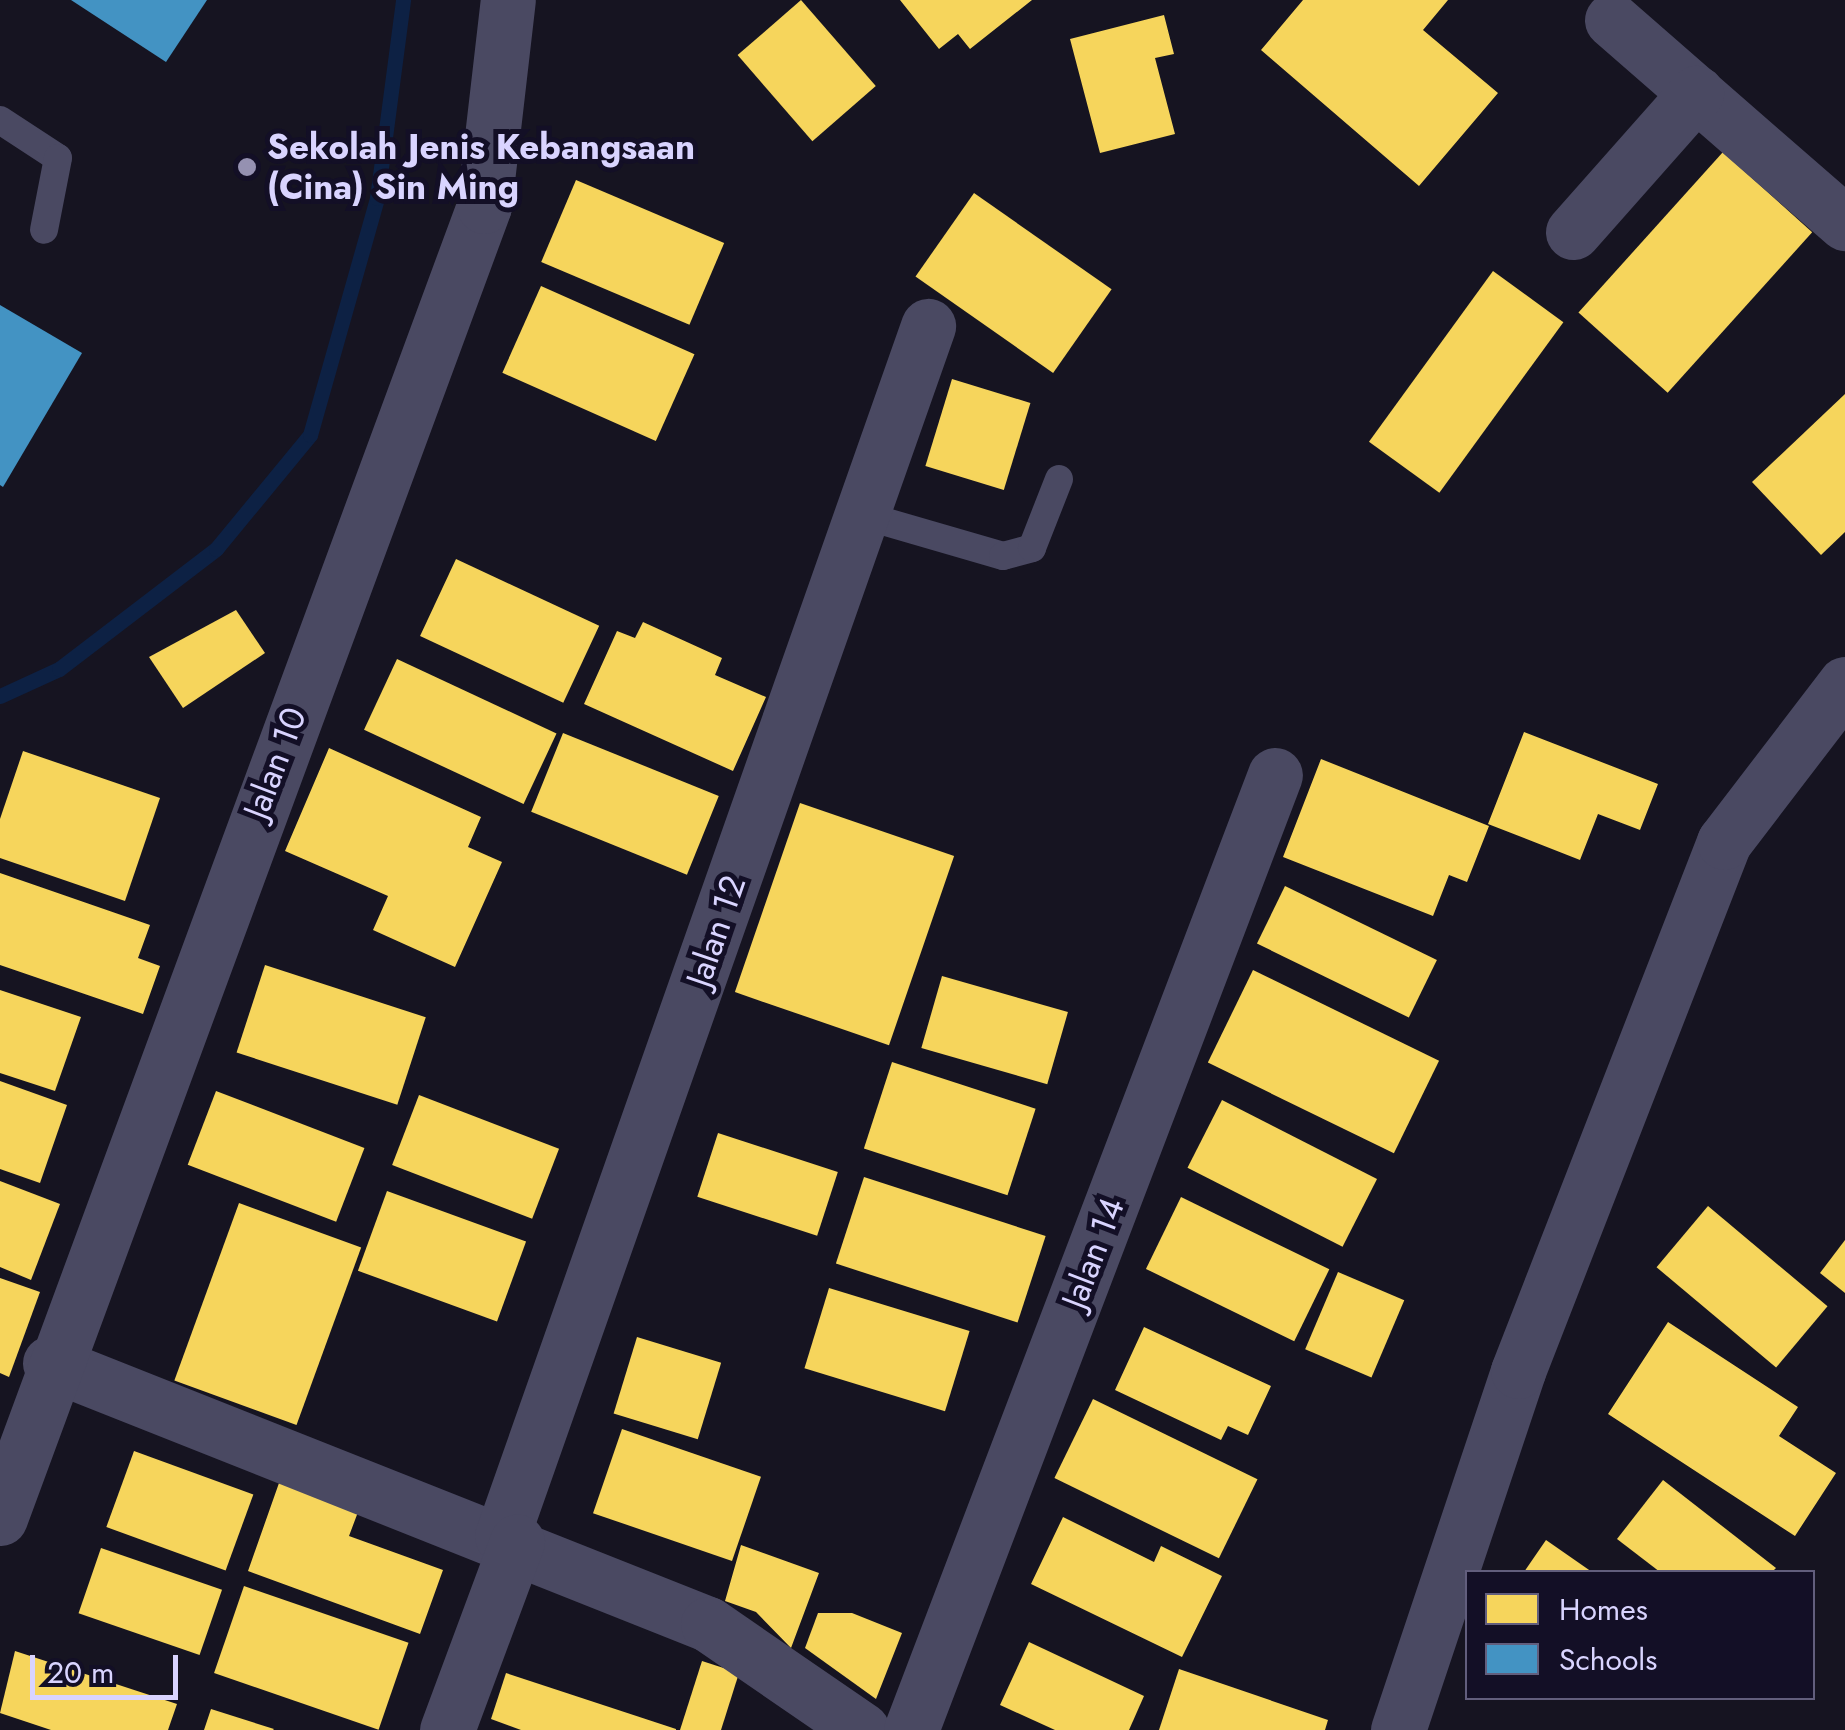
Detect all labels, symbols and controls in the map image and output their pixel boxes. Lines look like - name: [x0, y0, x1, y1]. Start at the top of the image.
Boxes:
- place label: Sekolah Jenis Kebangsaan (Cina) Sin Ming: [267, 126, 695, 208]
- marker: Sekolah Jenis Kebangsaan (Cina) Sin Ming: [236, 156, 258, 178]
- street label: Jalan 10: [235, 701, 315, 825]
- street label: Jalan 12: [677, 870, 755, 992]
- street label: Jalan 14: [1053, 1192, 1133, 1314]
- legend: [1465, 1570, 1815, 1700]
- text: Homes: [1559, 1588, 1648, 1631]
- scale bar: [35, 1635, 182, 1697]
- text: Schools: [1559, 1638, 1657, 1681]
- text: 20 m: [47, 1651, 114, 1694]

